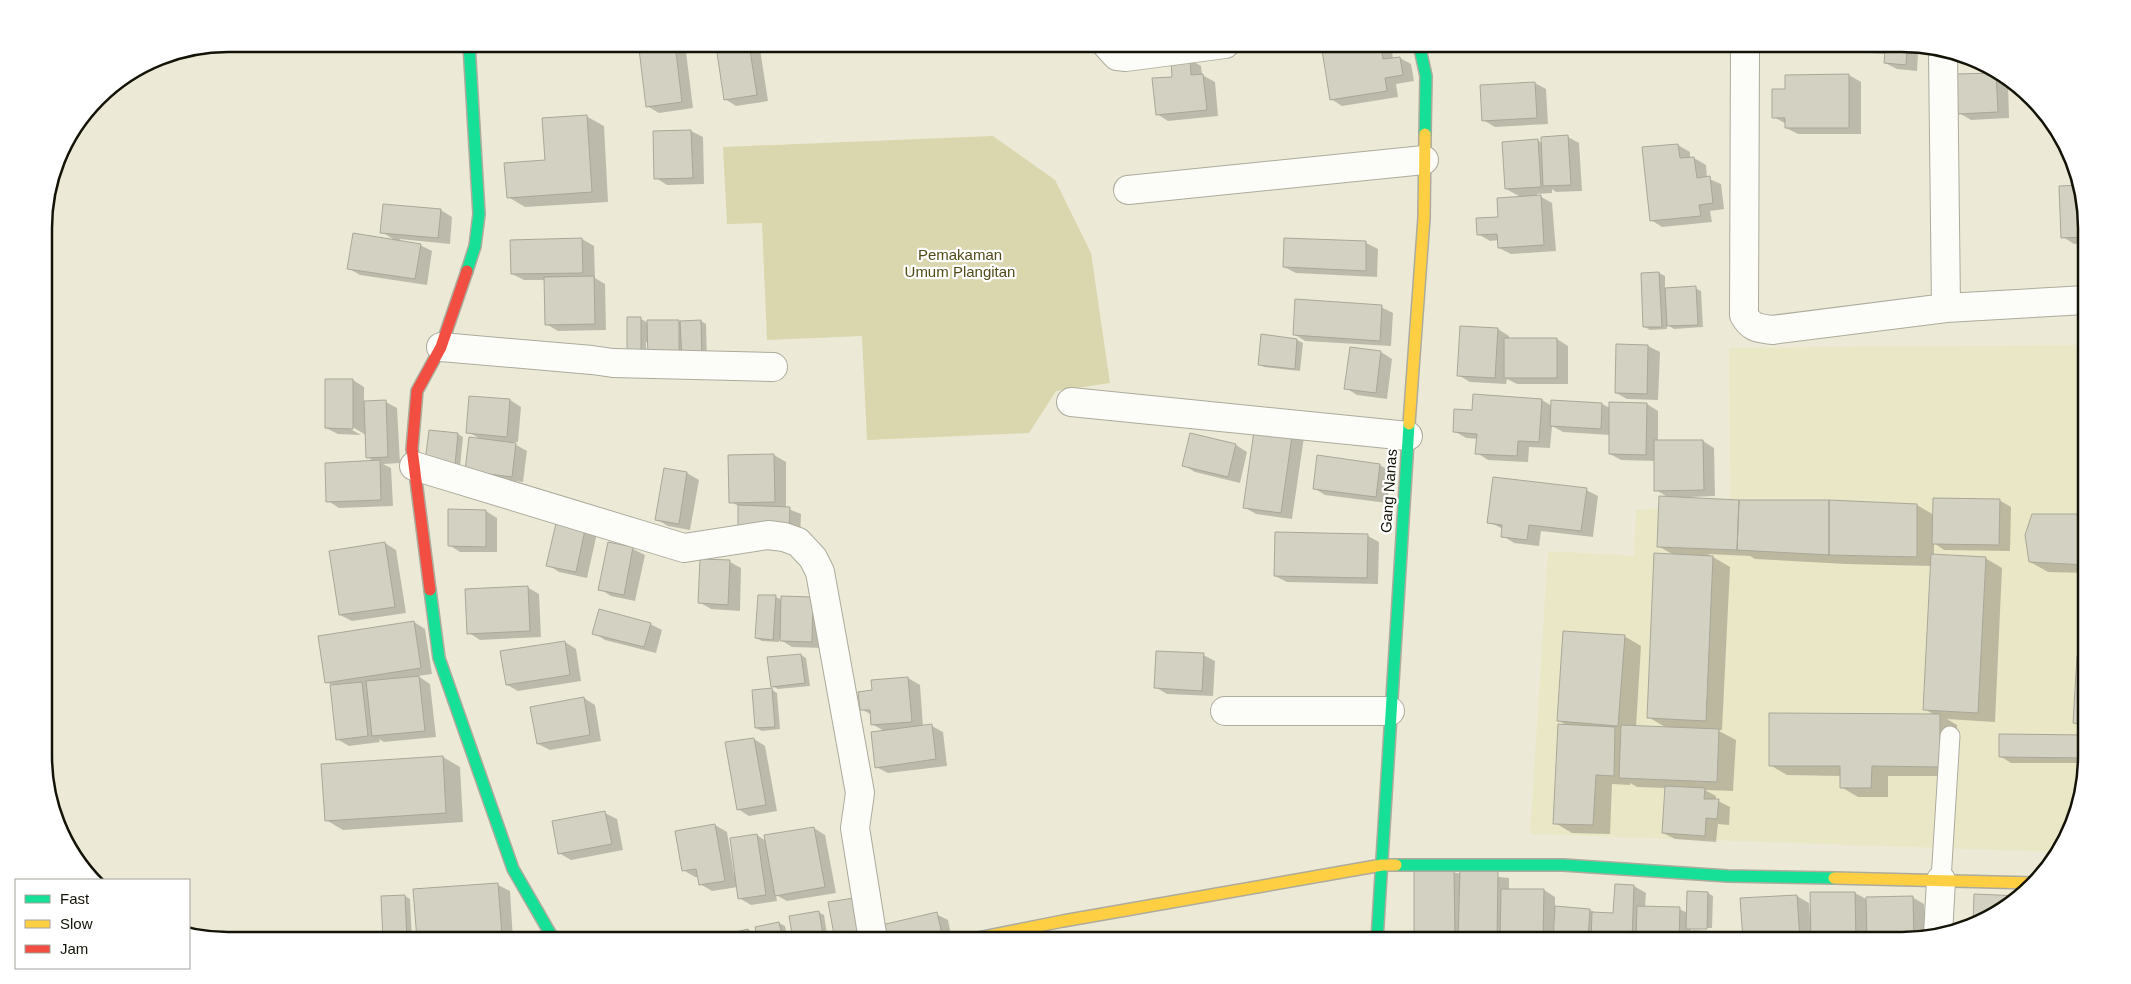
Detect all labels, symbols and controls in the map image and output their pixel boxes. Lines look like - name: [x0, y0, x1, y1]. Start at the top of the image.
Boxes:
- park label: Pemakaman Umum Plangitan: [905, 246, 1015, 280]
- street label: Gang Nanas: [1377, 448, 1400, 534]
- legend: [15, 879, 190, 969]
- text: Fast: [60, 890, 90, 907]
- text: Slow: [60, 915, 93, 932]
- text: Jam: [60, 940, 88, 957]

